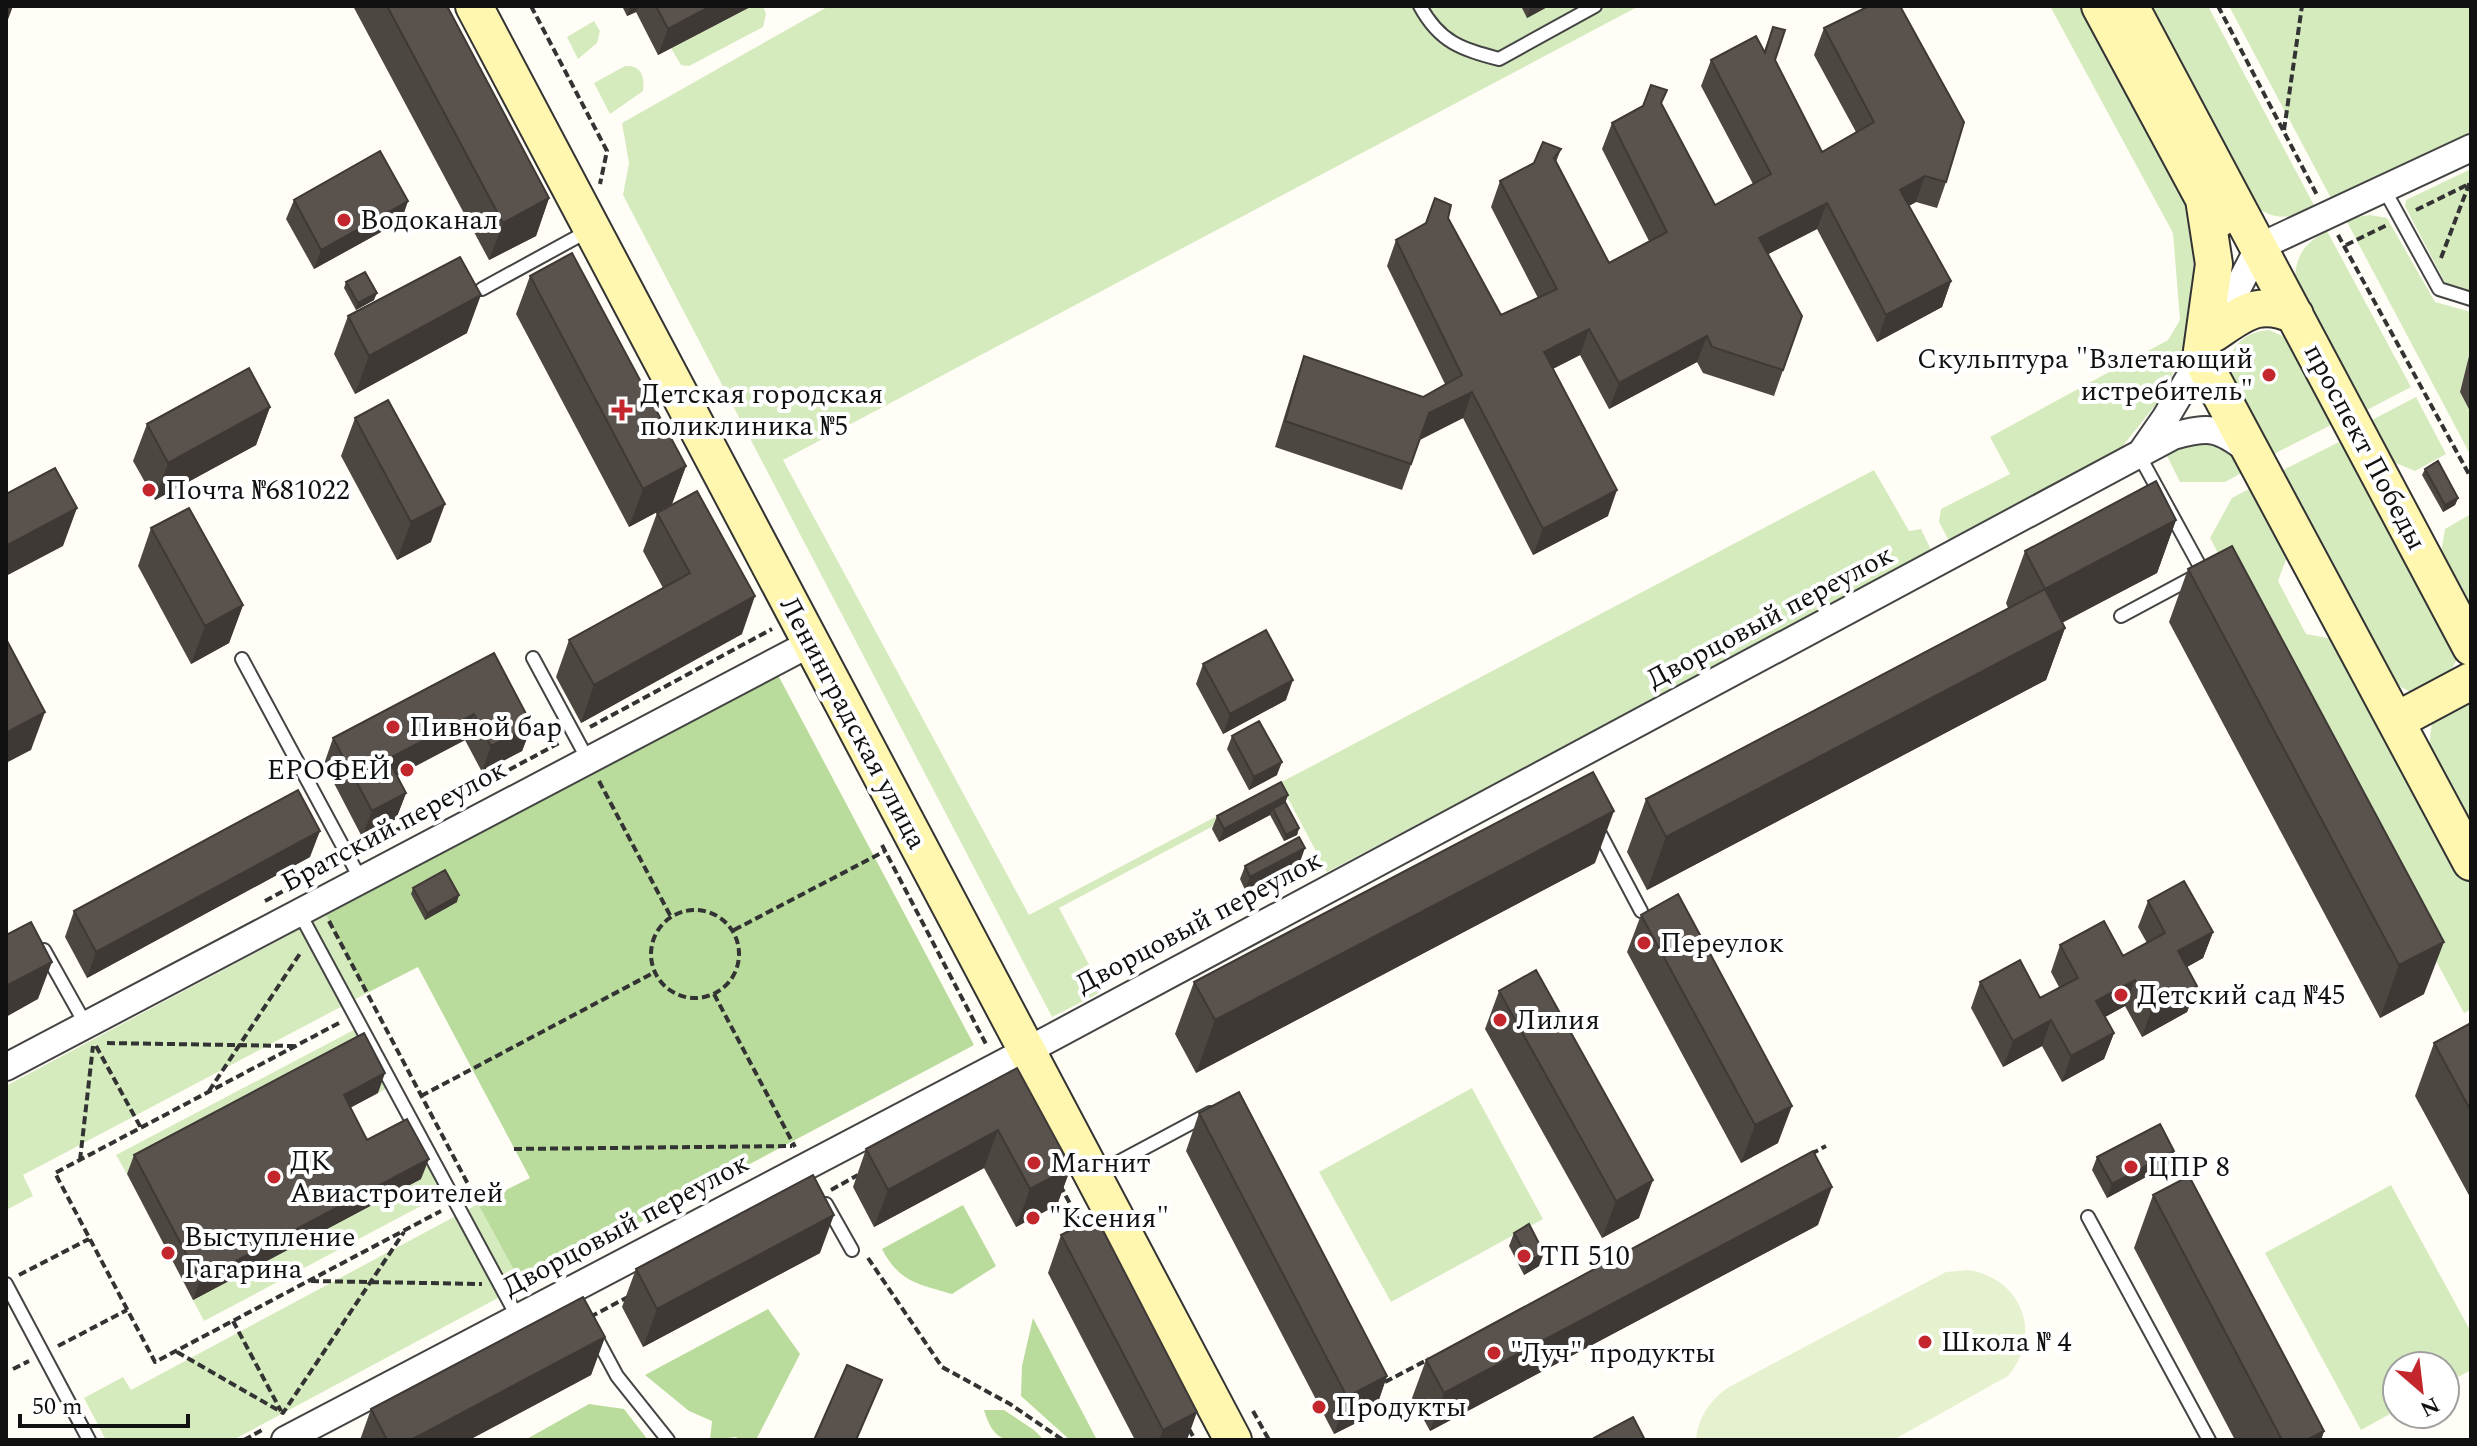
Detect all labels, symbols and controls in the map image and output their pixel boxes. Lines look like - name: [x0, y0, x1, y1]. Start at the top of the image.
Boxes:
- place label: Водоканал: [360, 199, 498, 242]
- marker: Водоканал: [335, 211, 353, 229]
- street label: проспект Победы: [2292, 336, 2438, 558]
- place label: Скульптура "Взлетающий истребитель": [1917, 338, 2253, 413]
- marker: Скульптура "Взлетающий истребитель": [2260, 366, 2278, 384]
- place label: Детская городская поликлиника №5: [640, 373, 883, 448]
- marker: Детская городская поликлиника №5: [611, 399, 633, 421]
- place label: Почта №681022: [165, 469, 350, 512]
- marker: Почта №681022: [140, 481, 158, 499]
- street label: Дворцовый переулок: [1639, 534, 1901, 700]
- street label: Ленинградская улица: [768, 589, 938, 857]
- place label: Пивной бар: [409, 706, 562, 749]
- marker: Пивной бар: [384, 718, 402, 736]
- street label: Братский переулок: [273, 748, 515, 904]
- place label: ЕРОФЕЙ: [267, 749, 391, 792]
- marker: ЕРОФЕЙ: [398, 761, 416, 779]
- street label: Дворцовый переулок: [1068, 839, 1330, 1005]
- place label: Переулок: [1660, 922, 1784, 965]
- marker: Переулок: [1635, 934, 1653, 952]
- place label: Детский сад №45: [2137, 974, 2345, 1017]
- marker: Детский сад №45: [2112, 986, 2130, 1004]
- place label: Лилия: [1516, 999, 1600, 1042]
- marker: Лилия: [1491, 1011, 1509, 1029]
- place label: ДК Авиастроителей: [290, 1140, 503, 1215]
- street label: Дворцовый переулок: [495, 1142, 757, 1308]
- place label: Магнит: [1050, 1142, 1151, 1185]
- place label: ЦПР 8: [2147, 1146, 2230, 1189]
- marker: Магнит: [1025, 1154, 1043, 1172]
- marker: ЦПР 8: [2122, 1158, 2140, 1176]
- marker: ДК Авиастроителей: [265, 1168, 283, 1186]
- place label: "Ксения": [1049, 1197, 1169, 1240]
- marker: "Ксения": [1024, 1209, 1042, 1227]
- place label: Выступление Гагарина: [184, 1216, 356, 1291]
- place label: ТП 510: [1540, 1235, 1630, 1278]
- marker: Выступление Гагарина: [159, 1244, 177, 1262]
- marker: ТП 510: [1515, 1247, 1533, 1265]
- place label: Школа № 4: [1941, 1321, 2072, 1364]
- place label: "Луч" продукты: [1510, 1332, 1716, 1375]
- marker: Школа № 4: [1916, 1333, 1934, 1351]
- marker: "Луч" продукты: [1485, 1344, 1503, 1362]
- north arrow: [2381, 1350, 2461, 1430]
- scale bar: [20, 1378, 188, 1428]
- place label: Продукты: [1335, 1386, 1467, 1429]
- text: N: [2414, 1388, 2445, 1425]
- text: 50 m: [32, 1389, 83, 1425]
- marker: Продукты: [1310, 1398, 1328, 1416]

